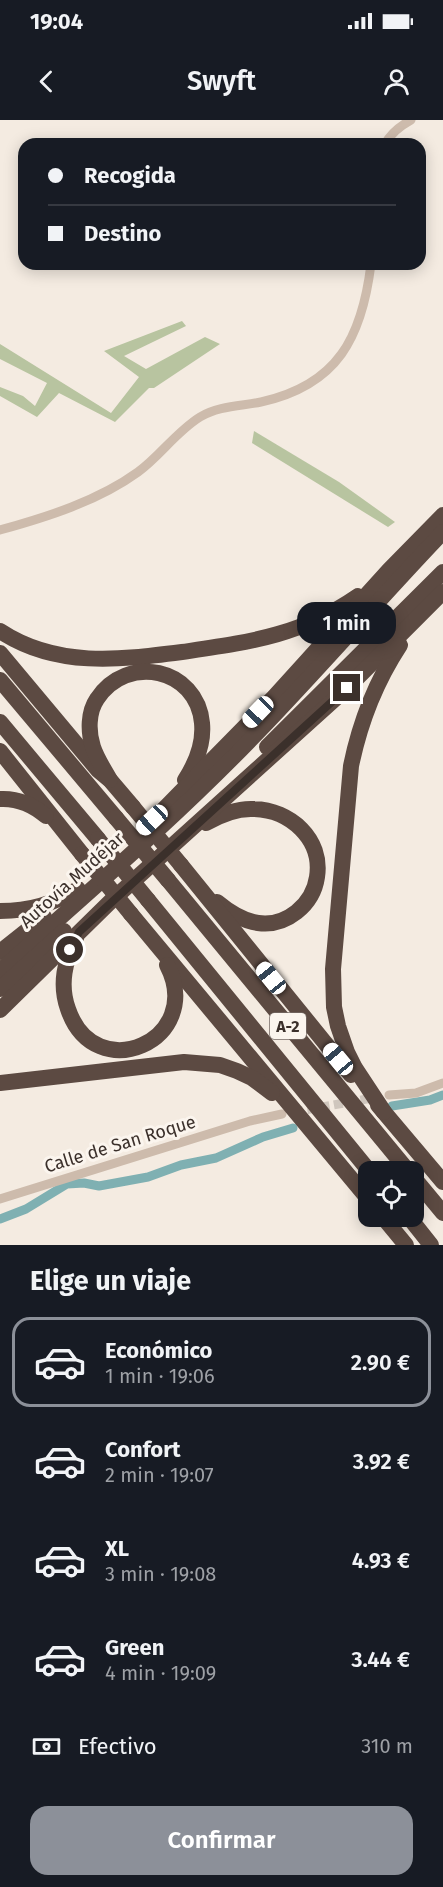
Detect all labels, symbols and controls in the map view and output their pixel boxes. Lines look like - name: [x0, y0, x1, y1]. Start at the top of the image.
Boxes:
- text: 19:04: [30, 8, 83, 35]
- icon: back: [30, 65, 63, 98]
- text: Swyft: [187, 65, 256, 97]
- icon: person: [380, 65, 413, 98]
- text: Recogida: [84, 162, 176, 189]
- text: Destino: [84, 220, 161, 247]
- callout: 1 min: [298, 601, 397, 643]
- text: 1 min: [322, 611, 371, 635]
- route end: [333, 674, 360, 701]
- car: [239, 693, 277, 731]
- car: [133, 801, 171, 839]
- street label: Autovía Mudéjar: [15, 827, 129, 933]
- route start: [56, 936, 83, 963]
- car: [253, 958, 289, 998]
- road number: A-2: [270, 1013, 306, 1039]
- car: [320, 1039, 356, 1079]
- street label: Calle de San Roque: [42, 1111, 198, 1177]
- map controls: [358, 1161, 424, 1227]
- button: locate: [358, 1161, 424, 1227]
- text: Elige un viaje: [30, 1265, 191, 1297]
- icon: car: [33, 1335, 87, 1389]
- text: Económico: [105, 1337, 212, 1364]
- text: 2.90 €: [351, 1349, 410, 1376]
- text: 1 min · 19:06: [105, 1364, 215, 1388]
- icon: car: [33, 1434, 87, 1488]
- text: Confort: [105, 1436, 181, 1463]
- text: 3.92 €: [353, 1448, 410, 1475]
- text: 2 min · 19:07: [105, 1463, 214, 1487]
- icon: car: [33, 1533, 87, 1587]
- text: XL: [105, 1535, 129, 1562]
- text: 4.93 €: [352, 1547, 410, 1574]
- text: 3 min · 19:08: [105, 1562, 216, 1586]
- icon: car: [33, 1632, 87, 1686]
- text: Green: [105, 1634, 164, 1661]
- text: 3.44 €: [351, 1646, 410, 1673]
- text: 4 min · 19:09: [105, 1661, 216, 1685]
- icon: cash: [30, 1730, 63, 1763]
- text: Efectivo: [78, 1733, 157, 1760]
- text: 310 m: [361, 1734, 413, 1758]
- button: Confirmar: [30, 1806, 413, 1875]

